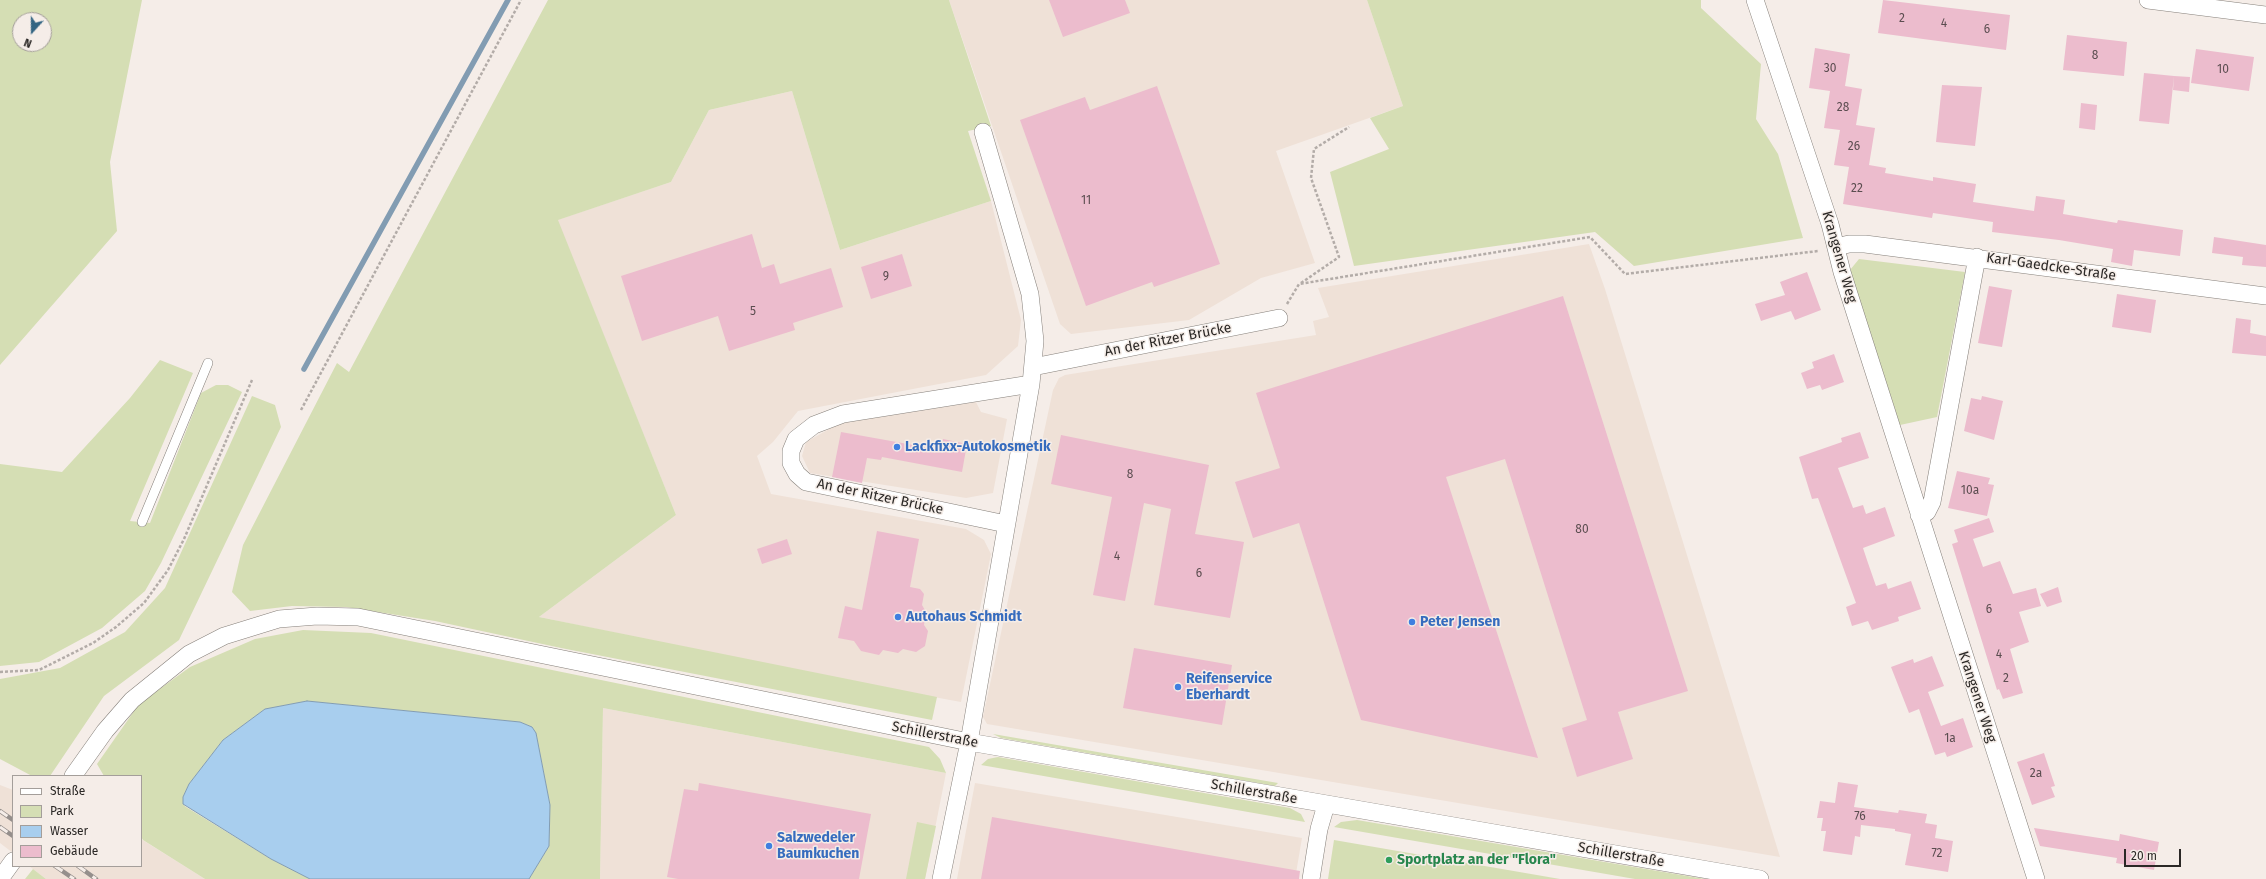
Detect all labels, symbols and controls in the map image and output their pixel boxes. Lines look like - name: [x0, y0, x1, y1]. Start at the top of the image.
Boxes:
- north arrow: [12, 12, 52, 52]
- house number: 2: [1899, 12, 1905, 26]
- house number: 4: [1941, 17, 1947, 31]
- house number: 6: [1984, 23, 1990, 37]
- text: N: [22, 35, 34, 50]
- house number: 8: [2092, 49, 2098, 63]
- house number: 30: [1824, 62, 1836, 76]
- house number: 10: [2217, 63, 2229, 77]
- house number: 28: [1837, 101, 1849, 115]
- house number: 26: [1848, 140, 1860, 154]
- house number: 22: [1851, 182, 1863, 196]
- house number: 11: [1081, 194, 1091, 208]
- street label: Krangener Weg: [1818, 209, 1860, 305]
- street label: Karl-Gaedcke-Straße: [1985, 250, 2117, 284]
- house number: 9: [883, 270, 889, 284]
- house number: 5: [750, 305, 756, 319]
- street label: An der Ritzer Brücke: [1103, 319, 1233, 361]
- place label: Lackfixx-Autokosmetik: [905, 439, 1051, 455]
- marker: Lackfixx-Autokosmetik: [892, 442, 902, 452]
- house number: 8: [1127, 468, 1133, 482]
- street label: An der Ritzer Brücke: [815, 475, 945, 519]
- house number: 10a: [1961, 484, 1979, 498]
- house number: 80: [1575, 523, 1589, 537]
- house number: 4: [1114, 550, 1120, 564]
- house number: 6: [1196, 567, 1202, 581]
- house number: 6: [1986, 603, 1992, 617]
- place label: Autohaus Schmidt: [906, 609, 1022, 625]
- marker: Autohaus Schmidt: [893, 612, 903, 622]
- place label: Peter Jensen: [1420, 614, 1500, 630]
- marker: Peter Jensen: [1407, 617, 1417, 627]
- house number: 4: [1996, 648, 2002, 662]
- street label: Krangener Weg: [1954, 649, 2000, 745]
- place label: Reifenservice Eberhardt: [1186, 671, 1272, 704]
- house number: 2: [2003, 672, 2009, 686]
- marker: Reifenservice Eberhardt: [1173, 682, 1183, 692]
- street label: Schillerstraße: [890, 718, 980, 752]
- house number: 1a: [1944, 732, 1956, 746]
- house number: 2a: [2030, 767, 2042, 781]
- legend: [12, 775, 142, 867]
- street label: Schillerstraße: [1209, 776, 1299, 808]
- text: Straße: [50, 784, 85, 798]
- text: Park: [50, 804, 74, 818]
- house number: 76: [1854, 810, 1866, 824]
- text: Wasser: [50, 824, 88, 838]
- place label: Salzwedeler Baumkuchen: [777, 830, 859, 862]
- street label: Schillerstraße: [1576, 839, 1666, 871]
- marker: Salzwedeler Baumkuchen: [764, 841, 774, 851]
- scale bar: [2126, 841, 2183, 867]
- text: Gebäude: [50, 844, 98, 858]
- house number: 72: [1931, 847, 1943, 861]
- text: 20 m: [2131, 849, 2157, 863]
- place label: Sportplatz an der "Flora": [1397, 852, 1556, 868]
- marker: Sportplatz an der "Flora": [1384, 855, 1394, 865]

